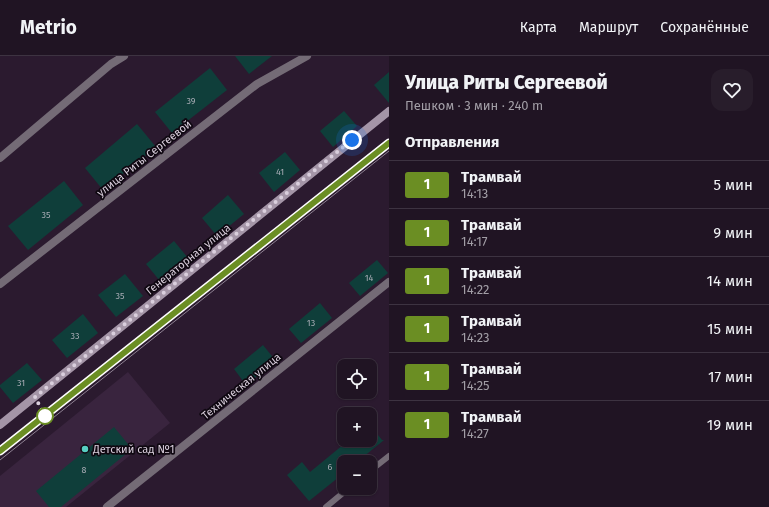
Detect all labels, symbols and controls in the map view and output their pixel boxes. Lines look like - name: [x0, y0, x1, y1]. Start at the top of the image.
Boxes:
- text: Metrio: [20, 16, 77, 39]
- text: Карта: [520, 19, 557, 36]
- text: Маршрут: [579, 19, 638, 36]
- text: Сохранённые: [660, 19, 749, 36]
- button: heart: [711, 69, 753, 111]
- text: Улица Риты Сергеевой: [405, 71, 608, 94]
- house number: 39: [186, 96, 196, 106]
- text: Пешком · 3 мин · 240 m: [405, 98, 543, 113]
- street label: улица Риты Сергеевой: [94, 117, 194, 199]
- your location: [342, 130, 362, 150]
- text: Отправления: [405, 133, 499, 151]
- house number: 41: [276, 167, 284, 177]
- text: Трамвай: [461, 168, 522, 186]
- text: 1: [424, 176, 430, 193]
- text: 5 мин: [714, 176, 753, 194]
- text: 14:13: [461, 186, 488, 201]
- house number: 35: [41, 210, 51, 220]
- text: Трамвай: [461, 216, 522, 234]
- street label: Генераторная улица: [143, 221, 233, 297]
- text: 1: [424, 224, 430, 241]
- text: 9 мин: [713, 224, 753, 242]
- text: 14:17: [461, 234, 488, 249]
- text: Трамвай: [461, 264, 522, 282]
- text: 1: [424, 272, 430, 289]
- text: 14 мин: [707, 272, 753, 290]
- house number: 14: [365, 273, 374, 283]
- text: 14:22: [461, 282, 490, 297]
- house number: 35: [115, 291, 125, 301]
- text: Трамвай: [461, 312, 522, 330]
- house number: 13: [307, 318, 315, 328]
- text: 1: [424, 320, 430, 337]
- text: 15 мин: [707, 320, 753, 338]
- text: 14:23: [461, 330, 490, 345]
- house number: 33: [71, 331, 79, 341]
- street label: Техническая улица: [199, 351, 283, 422]
- map controls: [337, 359, 377, 495]
- button: locate: [337, 359, 377, 399]
- text: Трамвай: [461, 360, 522, 378]
- text: 1: [424, 368, 430, 385]
- text: 17 мин: [708, 368, 753, 386]
- house number: 31: [17, 378, 25, 388]
- text: 14:25: [461, 378, 490, 393]
- unlabelled marker: [36, 407, 54, 425]
- button: +: [337, 407, 377, 447]
- text: Трамвай: [461, 408, 522, 426]
- text: 1: [424, 416, 430, 433]
- text: 19 мин: [707, 416, 753, 434]
- text: 14:27: [461, 426, 489, 441]
- place label: Детский сад №1: [92, 443, 175, 456]
- marker: Детский сад №1: [80, 444, 90, 454]
- button: −: [337, 455, 377, 495]
- house number: 6: [328, 462, 333, 472]
- house number: 8: [82, 465, 87, 475]

